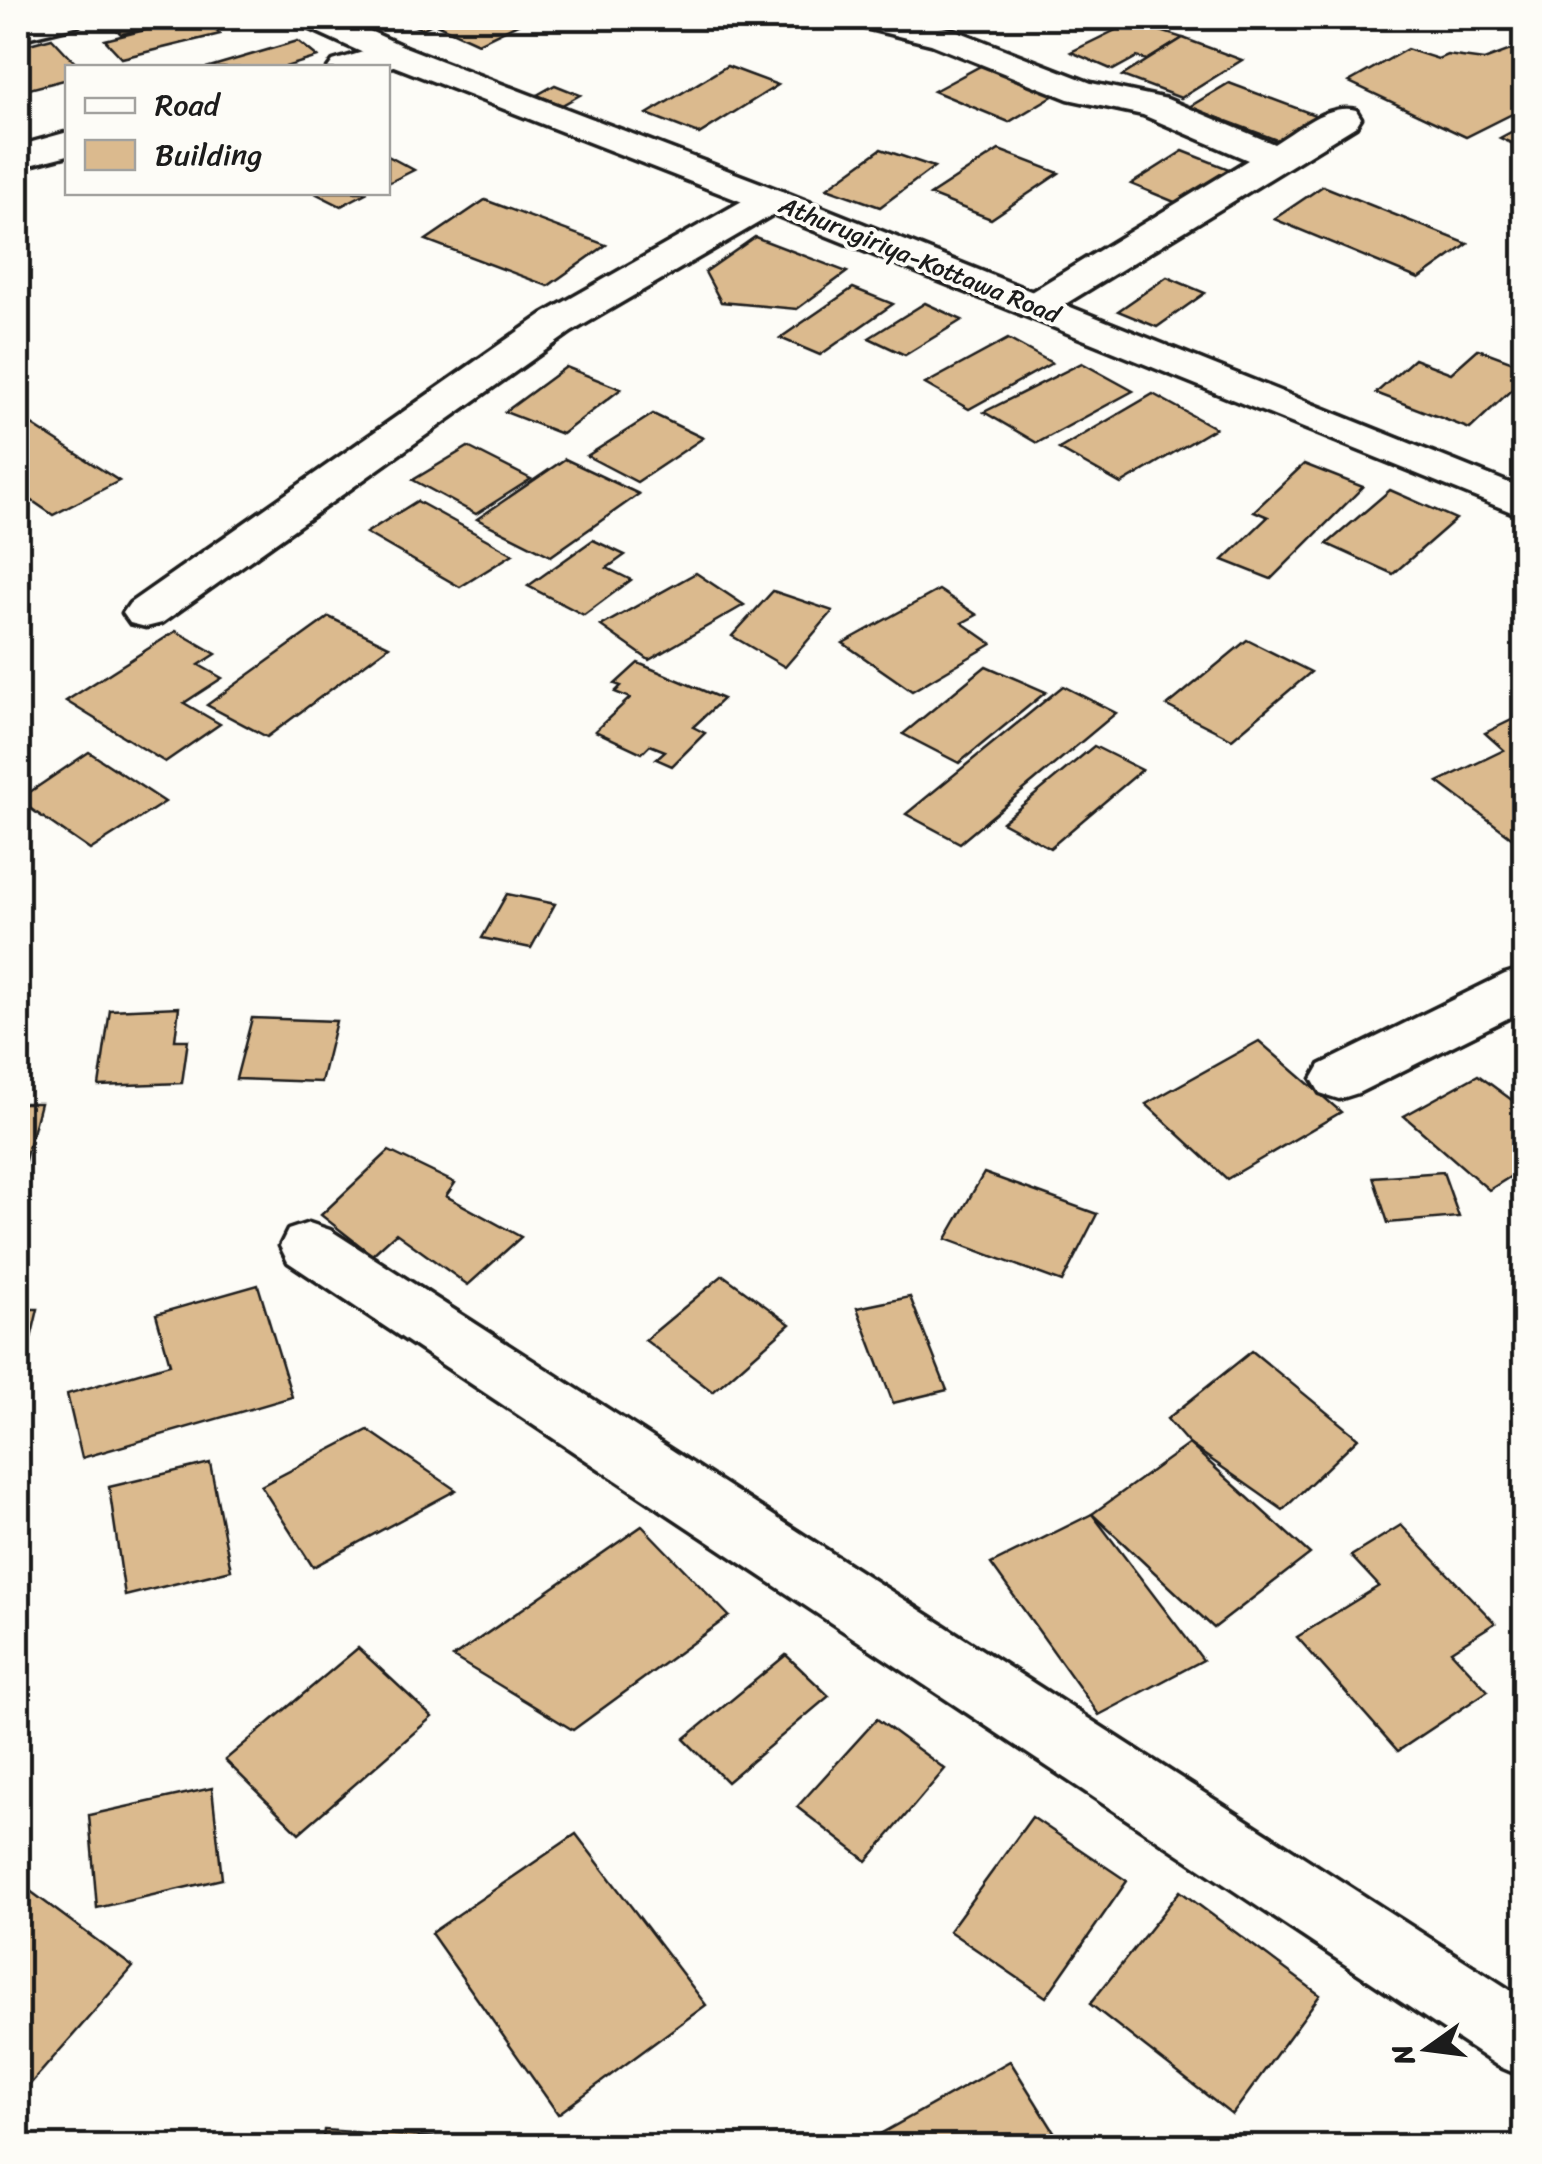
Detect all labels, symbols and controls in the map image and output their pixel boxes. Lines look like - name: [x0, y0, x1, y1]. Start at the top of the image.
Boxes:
- legend: [65, 65, 390, 195]
- text: Road: [155, 78, 222, 132]
- text: Building: [155, 128, 262, 182]
- street label: Athurugiriya-Kottawa Road: [771, 182, 1069, 337]
- north arrow: [1377, 1999, 1477, 2099]
- text: N: [1377, 2039, 1430, 2071]

